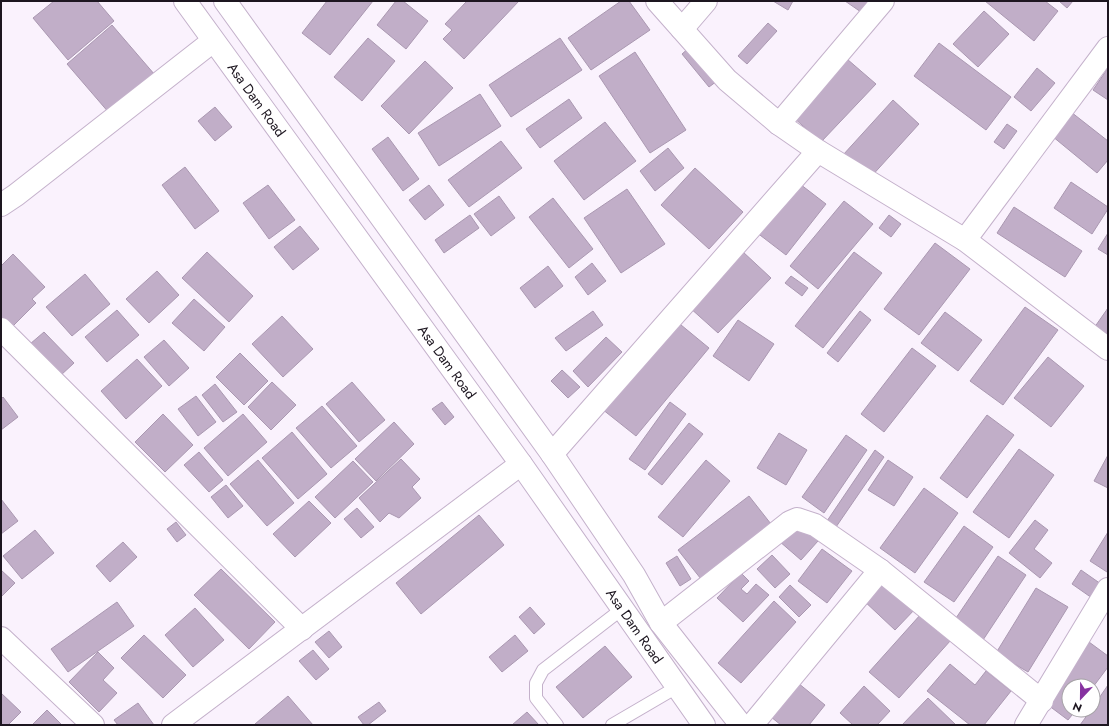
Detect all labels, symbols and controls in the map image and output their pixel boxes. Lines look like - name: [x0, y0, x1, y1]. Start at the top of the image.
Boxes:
- street label: Asa Dam Road: [223, 58, 290, 141]
- street label: Asa Dam Road: [413, 321, 481, 403]
- street label: Asa Dam Road: [601, 585, 668, 668]
- north arrow: [1061, 678, 1101, 718]
- text: N: [1070, 698, 1084, 716]

